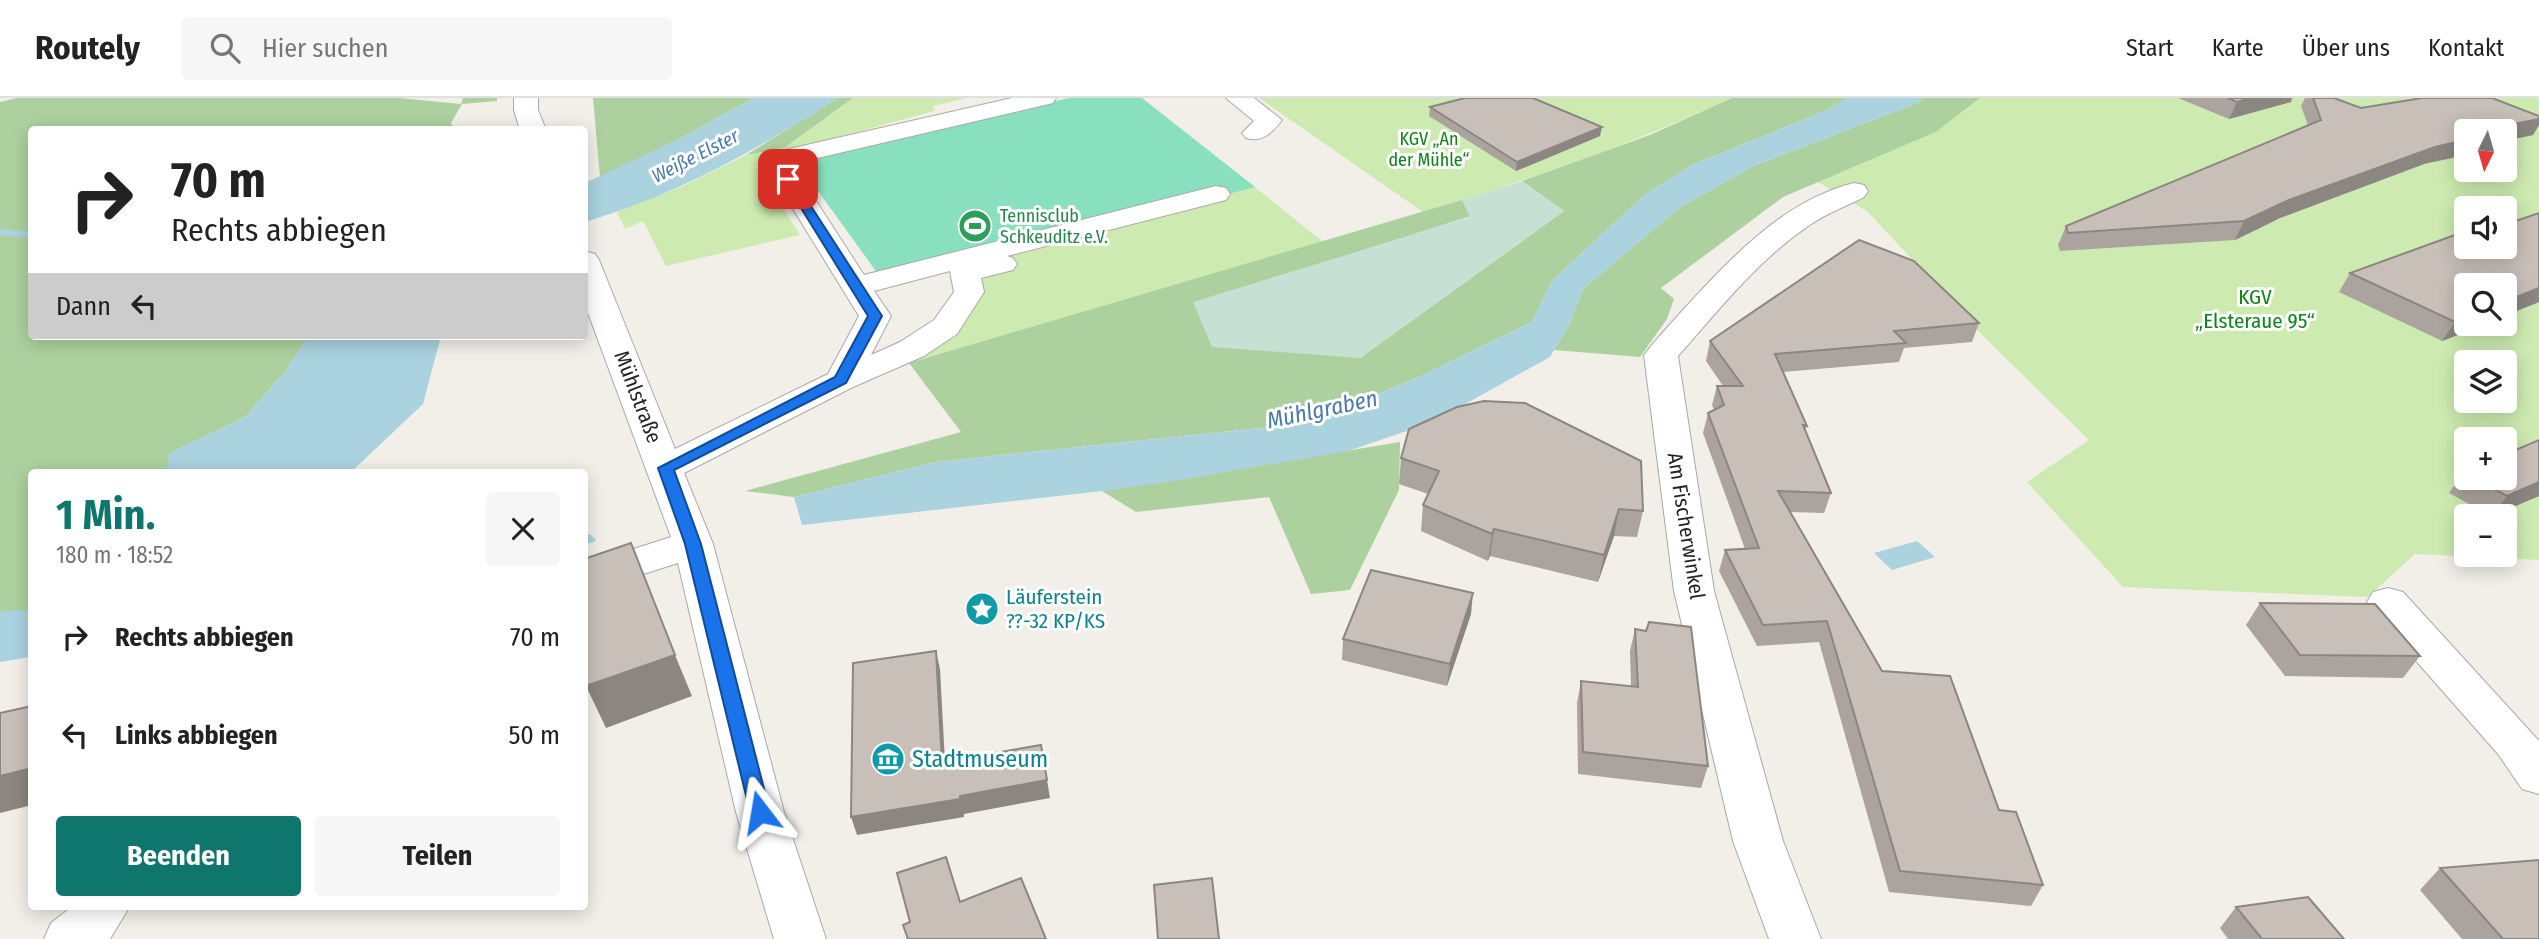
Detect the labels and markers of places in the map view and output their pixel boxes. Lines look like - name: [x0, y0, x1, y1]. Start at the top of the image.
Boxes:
- pin: [758, 149, 818, 209]
- place label: Tennisclub Schkeuditz e.V.: [1000, 205, 1108, 248]
- sports icon: Tennisclub Schkeuditz e.V.: [956, 207, 994, 245]
- place label: Läuferstein ??-32 KP/KS: [1006, 584, 1105, 634]
- place icon: Läuferstein ??-32 KP/KS: [963, 590, 1001, 628]
- museum icon: Stadtmuseum: [869, 740, 907, 778]
- place label: Stadtmuseum: [912, 745, 1048, 773]

